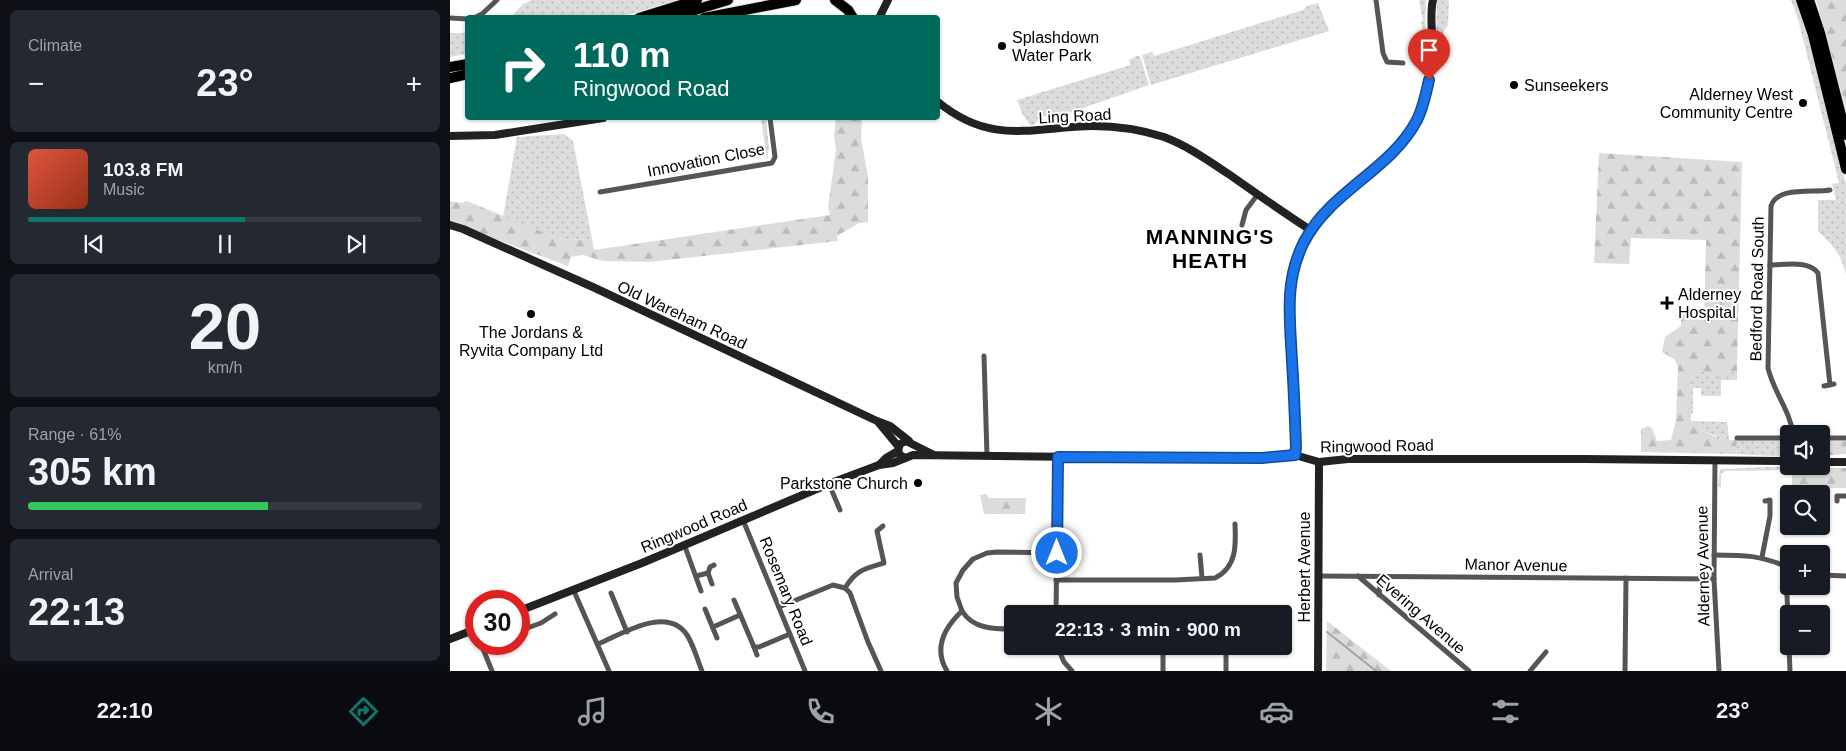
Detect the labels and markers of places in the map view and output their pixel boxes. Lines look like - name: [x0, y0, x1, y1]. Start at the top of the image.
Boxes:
- place label: Splashdown Water Park: [1012, 29, 1099, 64]
- pin: [1408, 29, 1450, 80]
- marker: Splashdown Water Park: [996, 40, 1008, 52]
- place label: Sunseekers: [1524, 77, 1609, 94]
- marker: Sunseekers: [1508, 79, 1520, 91]
- place label: Alderney West Community Centre: [1660, 86, 1794, 121]
- marker: Alderney West Community Centre: [1797, 97, 1809, 109]
- place label: Alderney Hospital: [1678, 286, 1741, 321]
- marker: Alderney Hospital: [1660, 296, 1674, 310]
- marker: The Jordans & Ryvita Company Ltd: [525, 308, 537, 320]
- place label: The Jordans & Ryvita Company Ltd: [459, 324, 603, 359]
- place label: Parkstone Church: [780, 475, 908, 492]
- marker: Parkstone Church: [912, 477, 924, 489]

